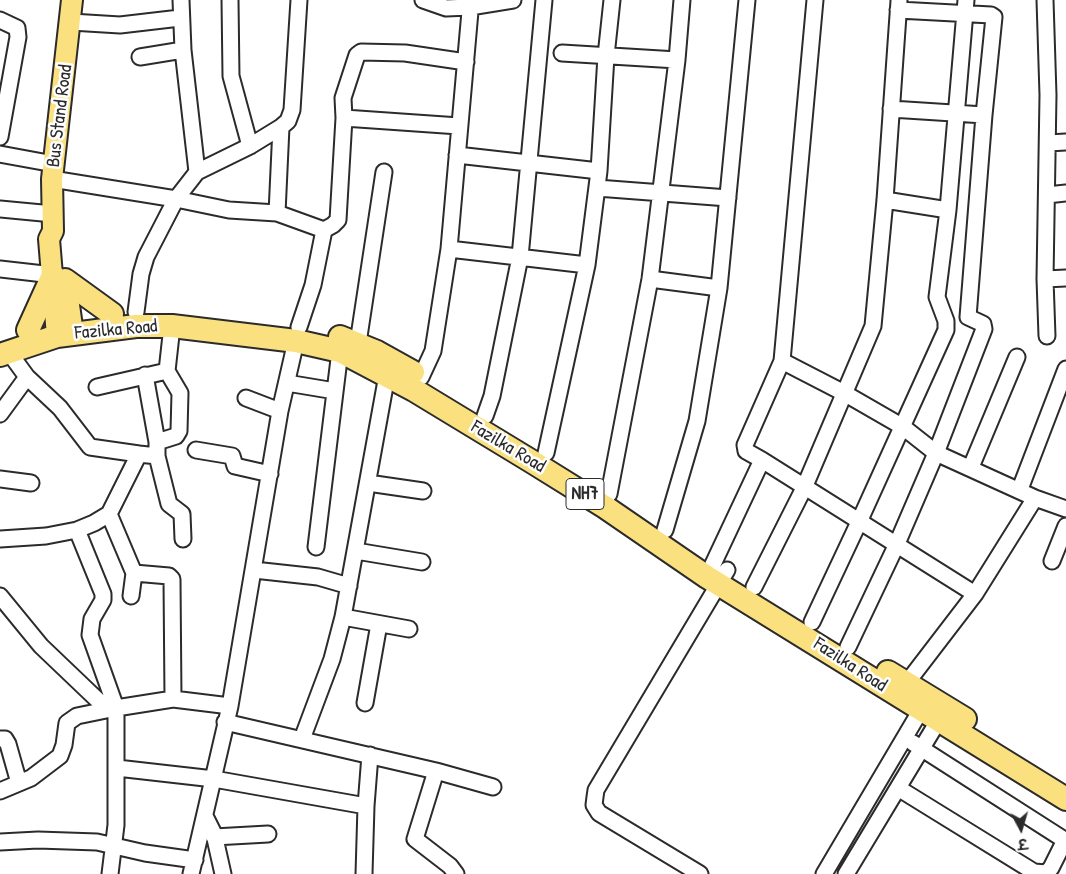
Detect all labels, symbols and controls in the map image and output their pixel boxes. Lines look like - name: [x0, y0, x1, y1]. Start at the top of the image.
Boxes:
- street label: Bus Stand Road: [42, 63, 78, 169]
- street label: Fazilka Road: [74, 315, 158, 345]
- street label: Fazilka Road: [467, 416, 549, 478]
- road number: NH7: [566, 478, 604, 509]
- street label: Fazilka Road: [809, 633, 891, 697]
- north arrow: [996, 804, 1046, 854]
- text: उ: [1017, 834, 1028, 854]

